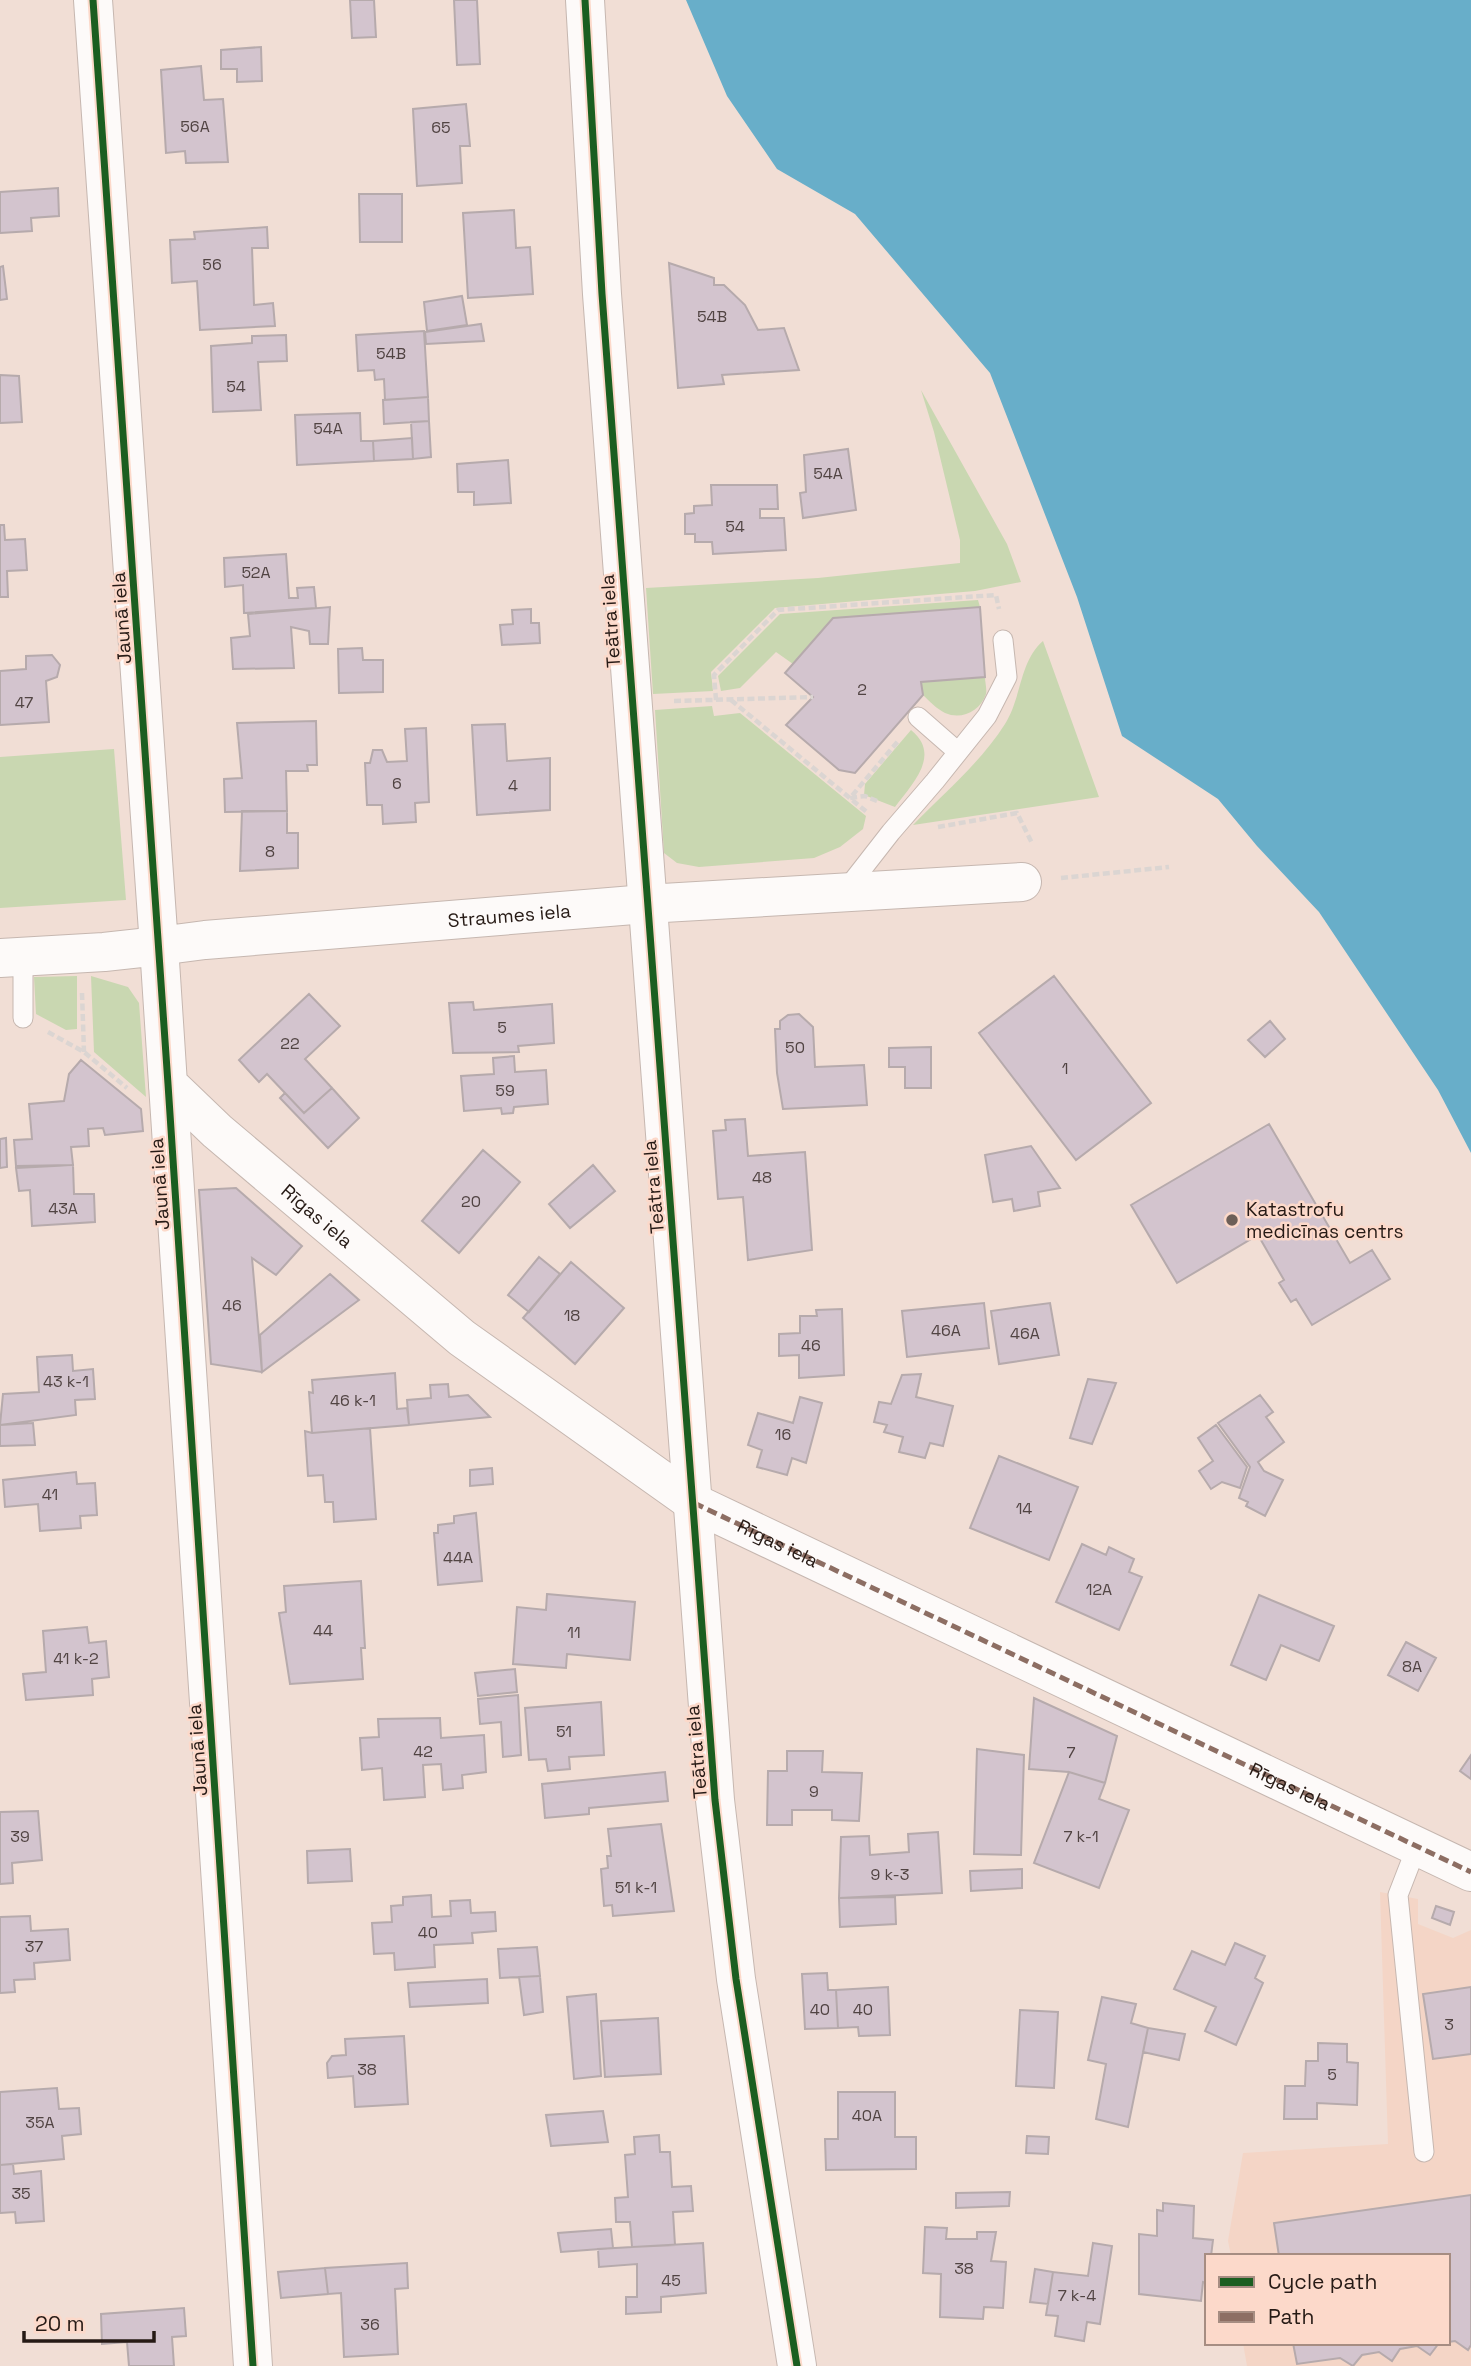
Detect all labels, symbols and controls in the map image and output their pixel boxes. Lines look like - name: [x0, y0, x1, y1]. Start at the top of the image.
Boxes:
- house number: 56A: [180, 116, 210, 137]
- house number: 65: [431, 117, 451, 138]
- house number: 56: [202, 254, 222, 275]
- house number: 54B: [697, 306, 727, 327]
- house number: 54B: [376, 343, 406, 364]
- house number: 54: [226, 376, 246, 397]
- house number: 54A: [313, 418, 343, 439]
- house number: 54A: [813, 463, 843, 484]
- house number: 54: [725, 516, 745, 537]
- house number: 52A: [241, 562, 271, 583]
- street label: Jaunā iela: [106, 571, 137, 665]
- street label: Teātra iela: [595, 573, 626, 669]
- house number: 2: [857, 679, 867, 700]
- house number: 47: [15, 692, 33, 713]
- house number: 6: [392, 773, 402, 794]
- house number: 4: [508, 775, 518, 796]
- house number: 8: [265, 841, 275, 862]
- street label: Straumes iela: [447, 898, 572, 933]
- house number: 5: [497, 1017, 507, 1038]
- house number: 22: [280, 1033, 300, 1054]
- house number: 50: [785, 1037, 805, 1058]
- house number: 1: [1062, 1058, 1068, 1079]
- house number: 59: [495, 1080, 515, 1101]
- street label: Jaunā iela: [144, 1137, 175, 1231]
- street label: Teātra iela: [637, 1139, 670, 1235]
- house number: 48: [752, 1167, 772, 1188]
- street label: Rīgas iela: [276, 1179, 358, 1254]
- house number: 20: [461, 1191, 481, 1212]
- place label: Katastrofu medicīnas centrs: [1246, 1197, 1404, 1244]
- house number: 43A: [48, 1198, 78, 1219]
- marker: Katastrofu medicīnas centrs: [1224, 1212, 1240, 1228]
- house number: 46: [222, 1295, 242, 1316]
- house number: 18: [564, 1305, 580, 1326]
- house number: 46A: [931, 1320, 961, 1341]
- house number: 46A: [1010, 1323, 1040, 1344]
- house number: 46: [801, 1335, 821, 1356]
- house number: 43 k-1: [43, 1371, 89, 1392]
- house number: 46 k-1: [330, 1390, 376, 1411]
- house number: 16: [775, 1424, 791, 1445]
- house number: 41: [42, 1484, 58, 1505]
- house number: 14: [1016, 1498, 1032, 1519]
- street label: Rīgas iela: [733, 1513, 822, 1573]
- house number: 44A: [443, 1547, 473, 1568]
- house number: 12A: [1086, 1579, 1112, 1600]
- house number: 44: [313, 1620, 333, 1641]
- house number: 11: [567, 1622, 581, 1643]
- house number: 41 k-2: [53, 1648, 99, 1669]
- house number: 8A: [1402, 1656, 1422, 1677]
- street label: Jaunā iela: [182, 1703, 213, 1797]
- street label: Teātra iela: [680, 1704, 713, 1800]
- house number: 51: [556, 1721, 572, 1742]
- house number: 42: [413, 1741, 433, 1762]
- house number: 7: [1066, 1742, 1076, 1763]
- street label: Rīgas iela: [1245, 1757, 1335, 1817]
- house number: 9: [809, 1781, 819, 1802]
- house number: 39: [10, 1826, 30, 1847]
- house number: 7 k-1: [1063, 1826, 1099, 1847]
- house number: 9 k-3: [871, 1864, 909, 1885]
- house number: 51 k-1: [615, 1877, 657, 1898]
- house number: 40: [418, 1922, 438, 1943]
- house number: 37: [25, 1936, 43, 1957]
- house number: 40: [810, 1999, 830, 2020]
- house number: 40: [853, 1999, 873, 2020]
- house number: 3: [1444, 2014, 1454, 2035]
- house number: 38: [357, 2059, 377, 2080]
- house number: 5: [1327, 2064, 1337, 2085]
- house number: 40A: [852, 2105, 882, 2126]
- house number: 35A: [25, 2112, 55, 2133]
- house number: 35: [11, 2183, 31, 2204]
- legend: [1205, 2254, 1450, 2345]
- house number: 38: [954, 2258, 974, 2279]
- text: Cycle path: [1268, 2268, 1377, 2295]
- house number: 45: [661, 2270, 681, 2291]
- house number: 7 k-4: [1058, 2285, 1096, 2306]
- scale bar: [24, 2300, 154, 2344]
- text: Path: [1268, 2303, 1314, 2330]
- text: 20 m: [35, 2310, 85, 2337]
- house number: 36: [360, 2314, 380, 2335]

